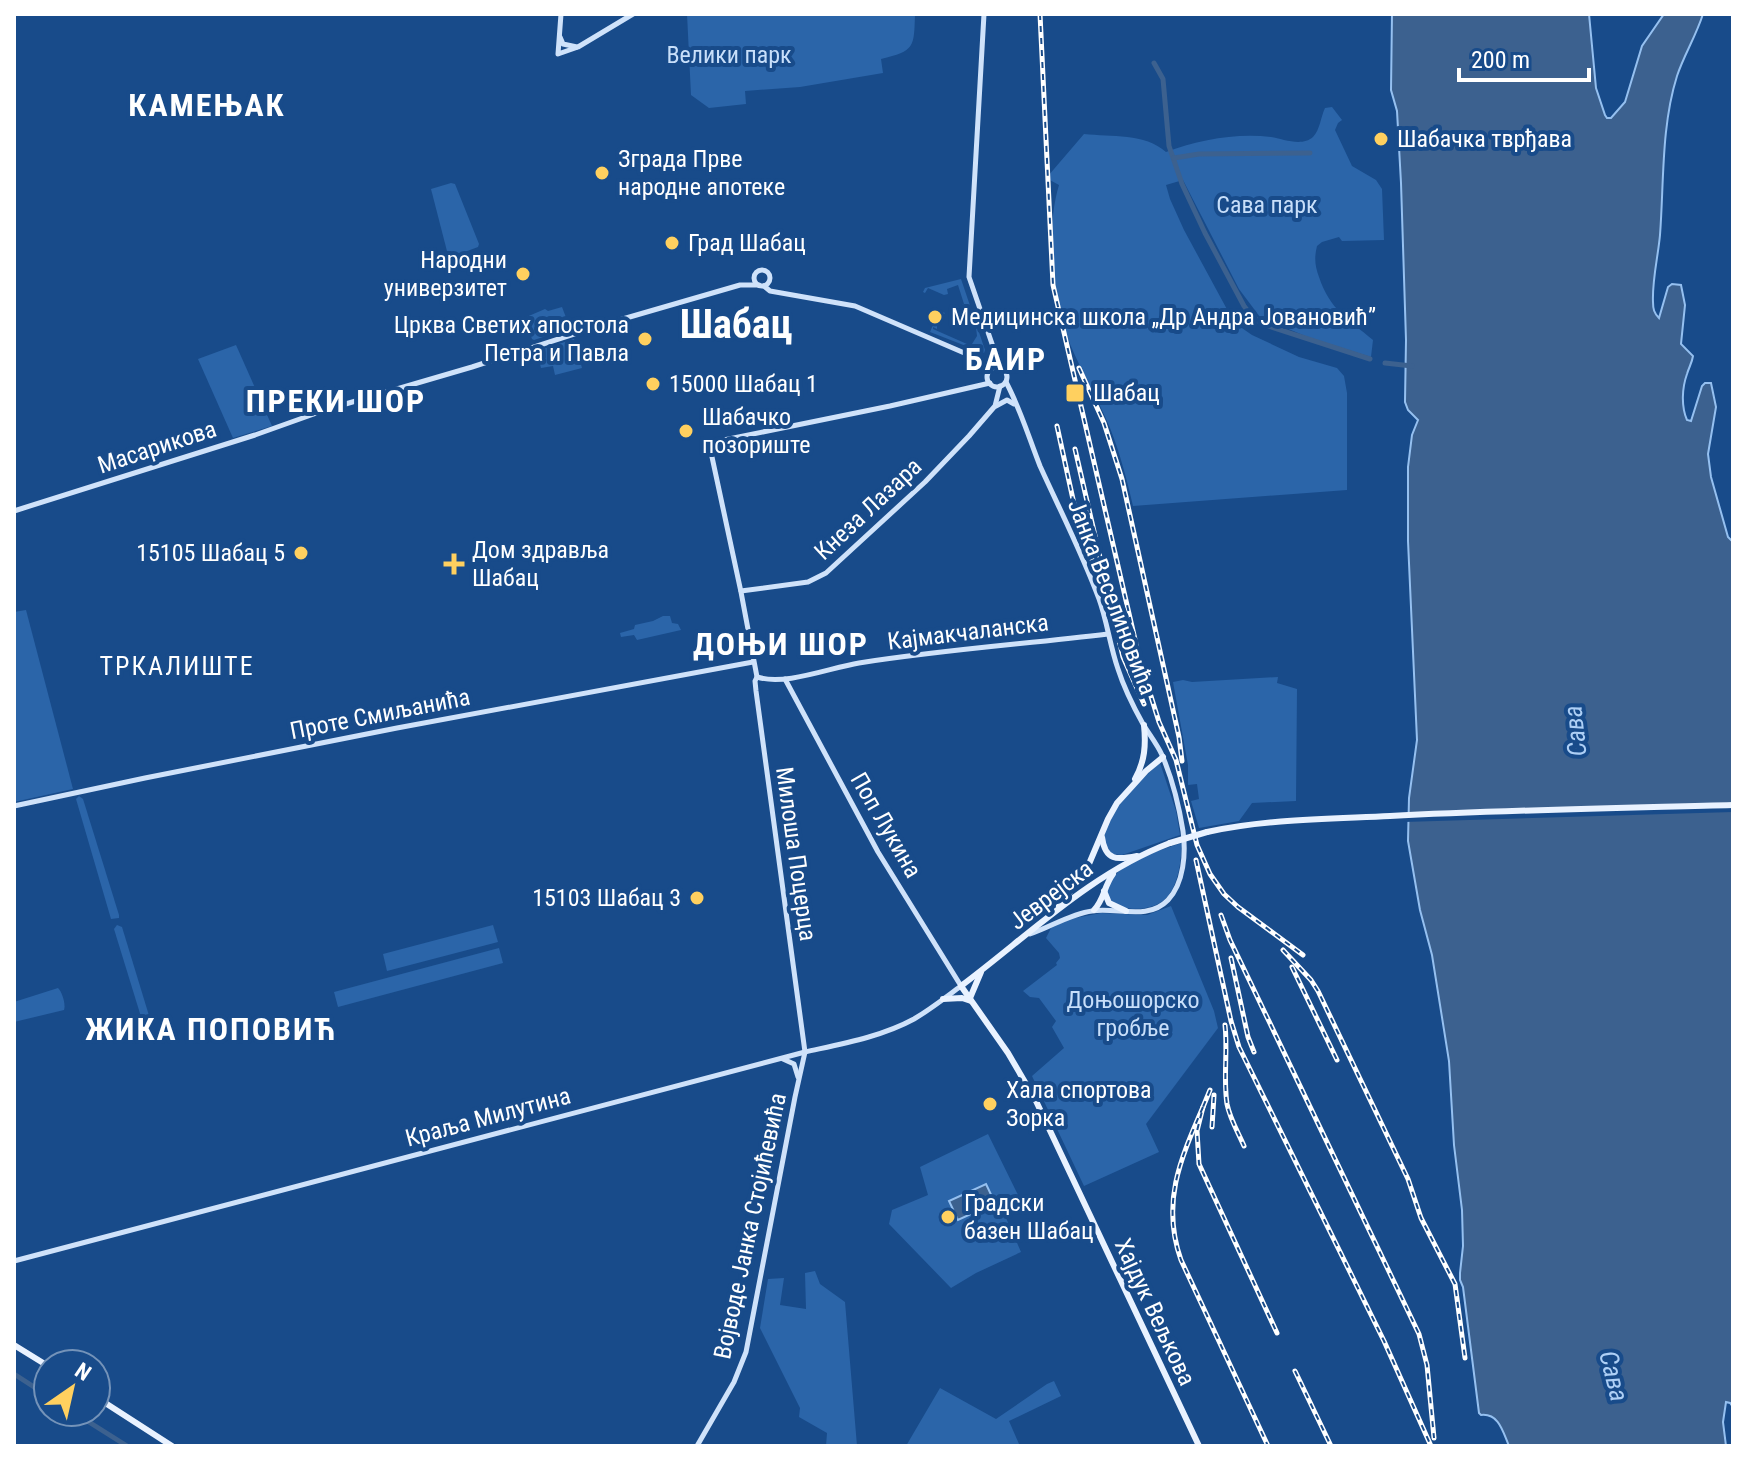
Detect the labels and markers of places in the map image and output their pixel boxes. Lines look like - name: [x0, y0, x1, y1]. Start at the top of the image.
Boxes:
- place label: Шабачка тврђава: [1397, 125, 1572, 153]
- marker: Шабачка тврђава: [1372, 130, 1390, 148]
- place label: Зграда Прве народне апотеке: [618, 145, 785, 201]
- marker: Зграда Прве народне апотеке: [593, 164, 611, 182]
- place label: Град Шабац: [688, 229, 806, 257]
- marker: Град Шабац: [663, 234, 681, 252]
- place label: Народни универзитет: [384, 246, 507, 302]
- marker: Народни универзитет: [514, 265, 532, 283]
- place label: Медицинска школа „Др Андра Јовановић”: [951, 303, 1376, 331]
- marker: Медицинска школа „Др Андра Јовановић”: [926, 308, 944, 326]
- place label: Црква Светих апостола Петра и Павла: [394, 311, 629, 367]
- marker: Црква Светих апостола Петра и Павла: [636, 330, 654, 348]
- place label: 15000 Шабац 1: [669, 370, 818, 398]
- marker: 15000 Шабац 1: [644, 375, 662, 393]
- place label: Шабац: [1093, 379, 1160, 407]
- marker: Шабац: [1064, 382, 1086, 404]
- place label: Шабачко позориште: [702, 403, 811, 459]
- marker: Шабачко позориште: [677, 422, 695, 440]
- place label: Дом здравља Шабац: [472, 536, 609, 592]
- place label: 15105 Шабац 5: [136, 539, 285, 567]
- marker: 15105 Шабац 5: [292, 544, 310, 562]
- marker: Дом здравља Шабац: [443, 553, 465, 575]
- place label: 15103 Шабац 3: [532, 884, 681, 912]
- marker: 15103 Шабац 3: [688, 889, 706, 907]
- place label: Хала спортова Зорка: [1006, 1076, 1152, 1132]
- marker: Хала спортова Зорка: [981, 1095, 999, 1113]
- place label: Градски базен Шабац: [964, 1189, 1094, 1245]
- marker: Градски базен Шабац: [939, 1208, 957, 1226]

